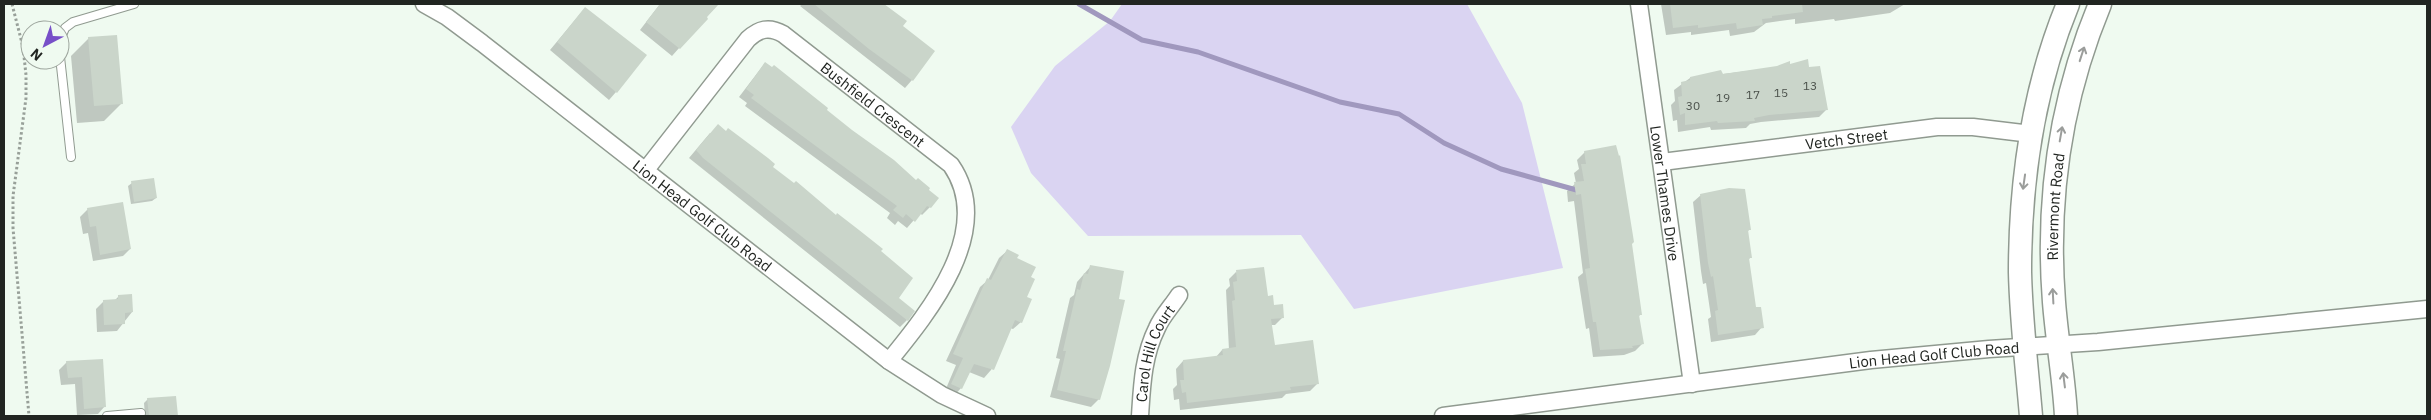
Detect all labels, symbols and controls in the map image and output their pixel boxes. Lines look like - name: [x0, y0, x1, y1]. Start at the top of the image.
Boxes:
- north arrow: [20, 20, 70, 70]
- text: N: [27, 45, 46, 65]
- one-way arrow: [2077, 46, 2087, 62]
- street label: Bushfield Crescent: [817, 58, 929, 151]
- house number: 13: [1803, 78, 1817, 93]
- house number: 15: [1774, 85, 1788, 100]
- house number: 17: [1746, 87, 1760, 102]
- house number: 19: [1716, 90, 1730, 105]
- house number: 30: [1686, 98, 1700, 113]
- street label: Lower Thames Drive: [1647, 124, 1684, 262]
- street label: Vetch Street: [1804, 124, 1889, 153]
- one-way arrow: [2057, 127, 2067, 143]
- street label: Rivermont Road: [2042, 152, 2068, 261]
- street label: Lion Head Golf Club Road: [629, 155, 776, 275]
- one-way arrow: [2019, 174, 2029, 190]
- one-way arrow: [2049, 289, 2058, 305]
- street label: Carol Hill Court: [1131, 301, 1178, 403]
- street label: Lion Head Golf Club Road: [1848, 338, 2020, 372]
- one-way arrow: [2059, 373, 2069, 389]

